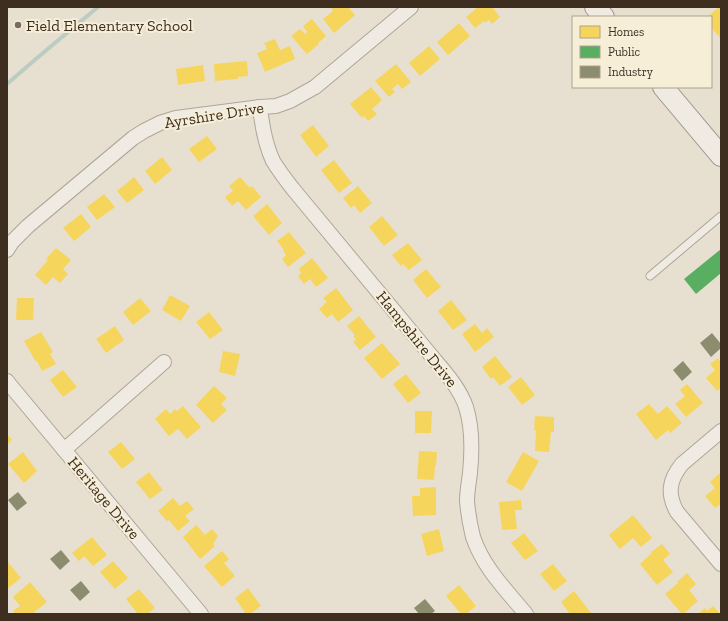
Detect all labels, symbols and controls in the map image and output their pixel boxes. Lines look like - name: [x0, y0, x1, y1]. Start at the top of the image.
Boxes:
- place label: Field Elementary School: [26, 16, 193, 35]
- legend: [572, 16, 712, 88]
- marker: Field Elementary School: [13, 20, 23, 30]
- text: Homes: [608, 25, 644, 39]
- text: Public: [608, 45, 641, 59]
- text: Industry: [608, 65, 654, 79]
- street label: Ayrshire Drive: [163, 98, 265, 132]
- street label: Hampshire Drive: [372, 287, 462, 391]
- street label: Heritage Drive: [64, 453, 144, 543]

